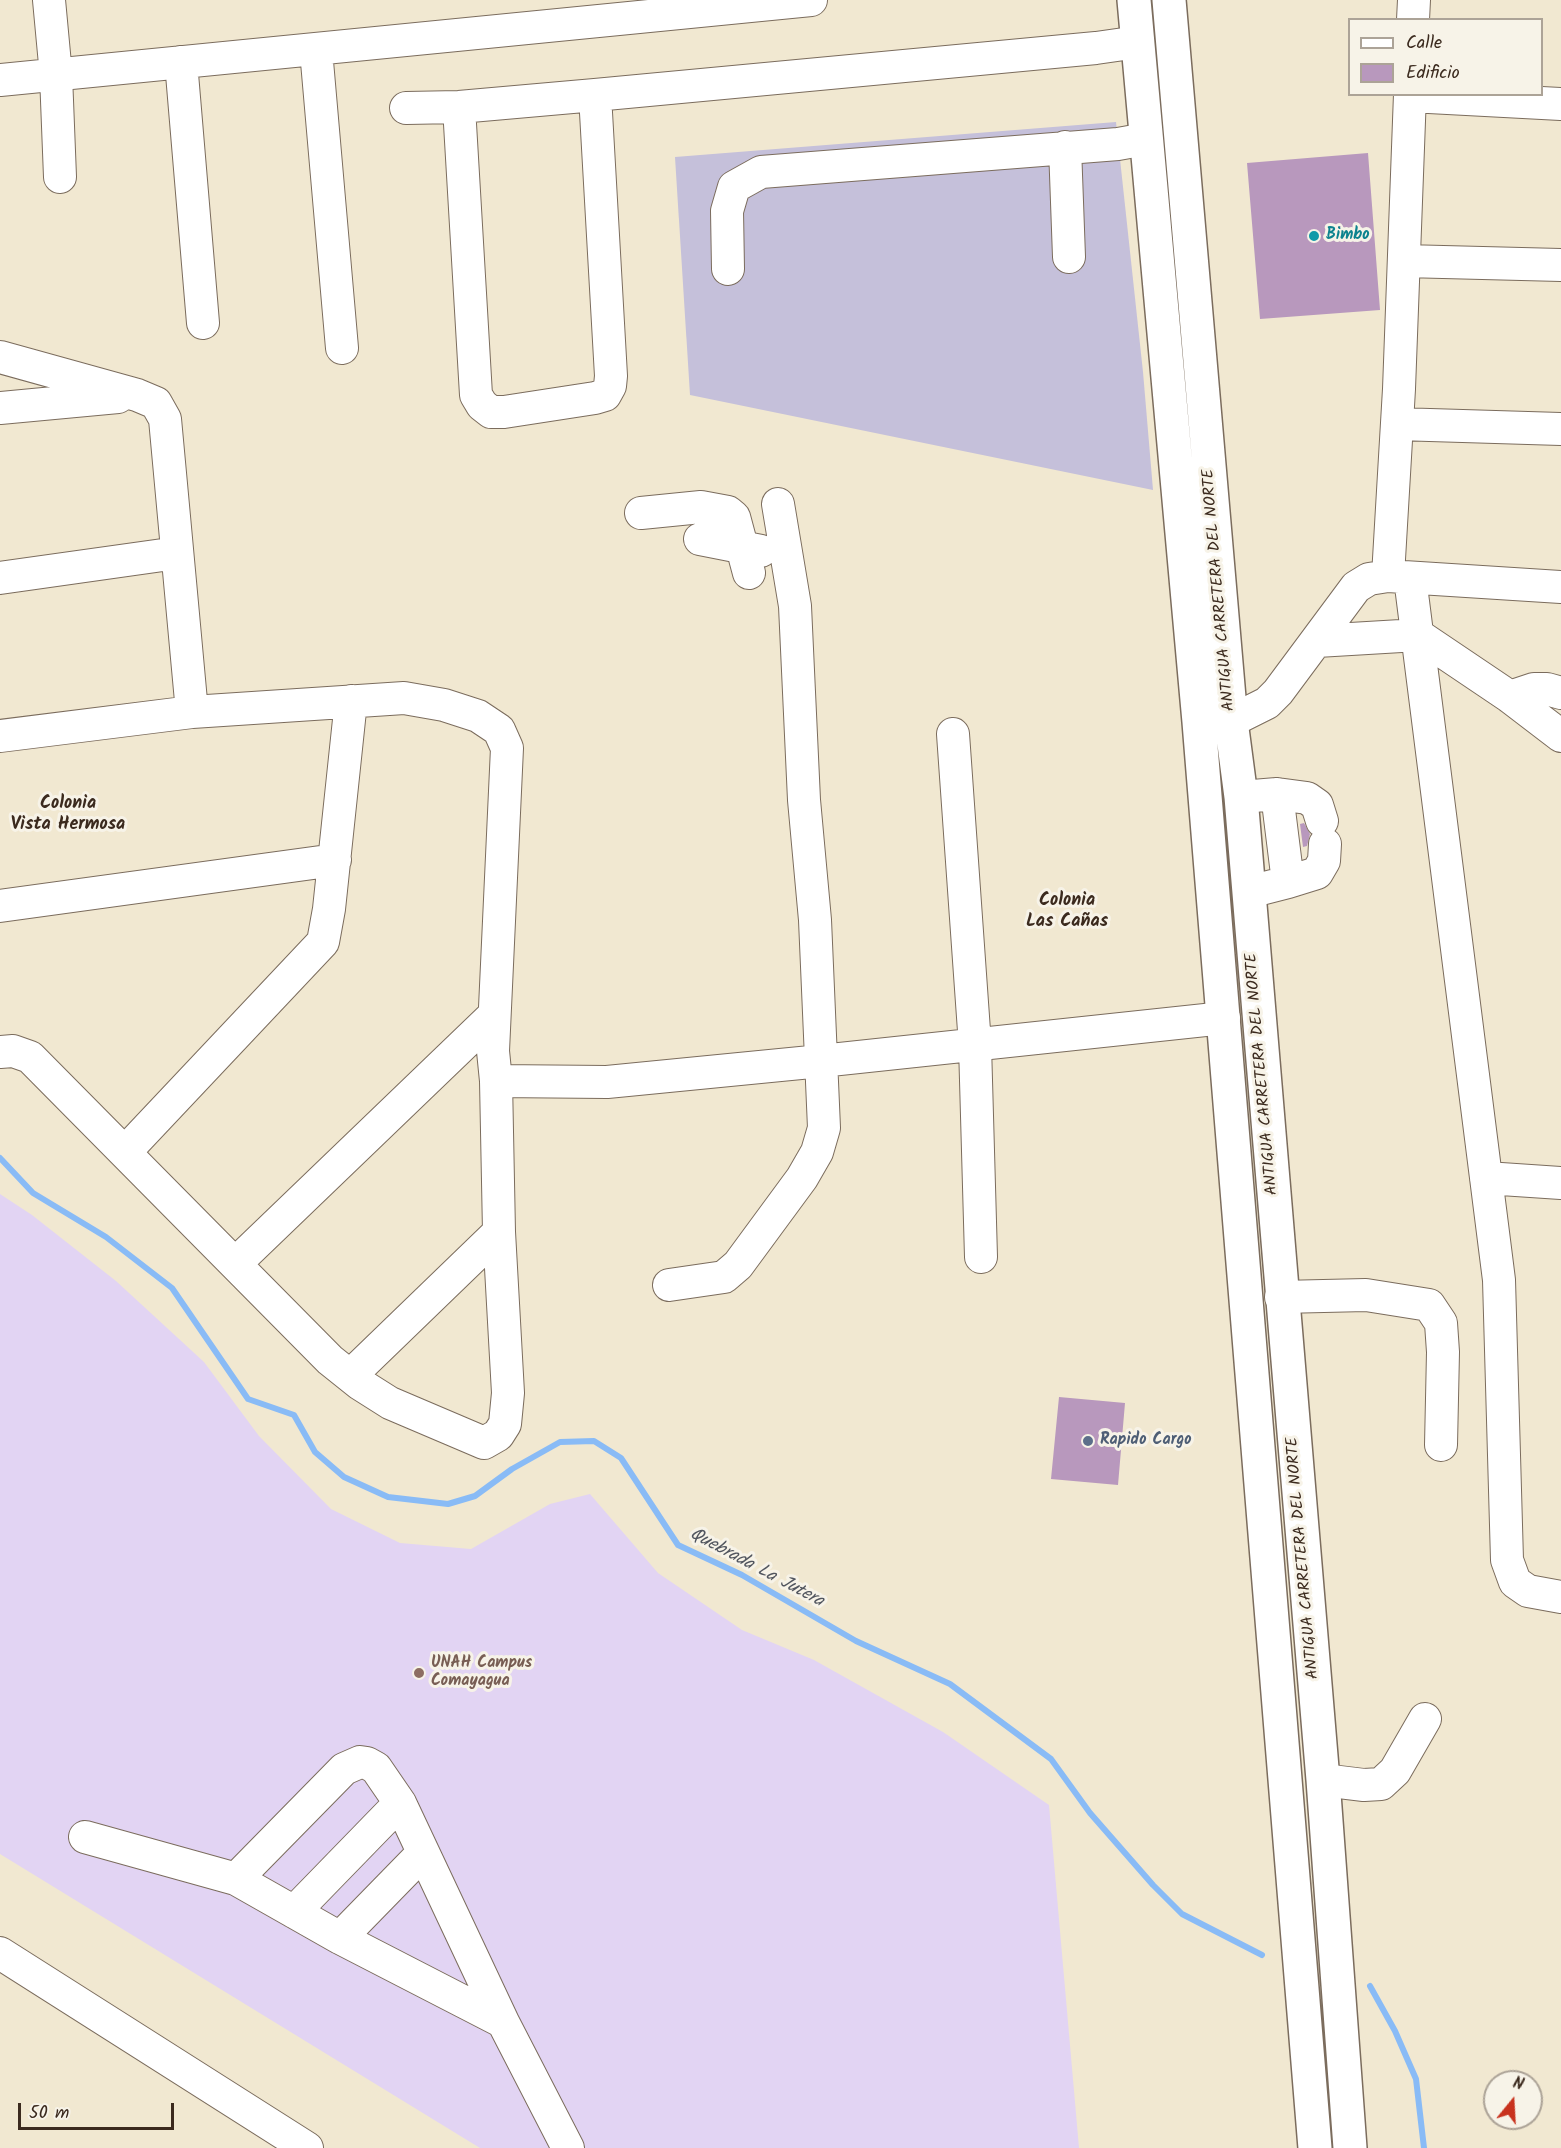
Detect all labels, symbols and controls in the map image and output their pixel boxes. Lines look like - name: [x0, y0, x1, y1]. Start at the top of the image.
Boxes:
- legend: [1348, 18, 1543, 96]
- text: Calle: [1406, 29, 1442, 58]
- text: Edificio: [1406, 59, 1460, 88]
- place label: Bimbo: [1326, 226, 1370, 246]
- marker: Bimbo: [1307, 229, 1321, 243]
- street label: ANTIGUA CARRETERA DEL NORTE: [1200, 468, 1240, 712]
- district label: Colonia Vista Hermosa: [11, 794, 125, 836]
- district label: Colonia Las Cañas: [1026, 891, 1108, 934]
- street label: ANTIGUA CARRETERA DEL NORTE: [1243, 952, 1283, 1196]
- place label: Rapido Cargo: [1100, 1431, 1191, 1451]
- marker: Rapido Cargo: [1081, 1434, 1095, 1448]
- street label: ANTIGUA CARRETERA DEL NORTE: [1284, 1436, 1324, 1680]
- water label: Quebrada La Jutera: [685, 1525, 827, 1613]
- place label: UNAH Campus Comayagua: [431, 1654, 532, 1692]
- marker: UNAH Campus Comayagua: [412, 1666, 426, 1680]
- north arrow: [1483, 2070, 1543, 2130]
- text: N: [1509, 2071, 1527, 2098]
- scale bar: [21, 2091, 177, 2129]
- text: 50 m: [29, 2099, 69, 2128]

